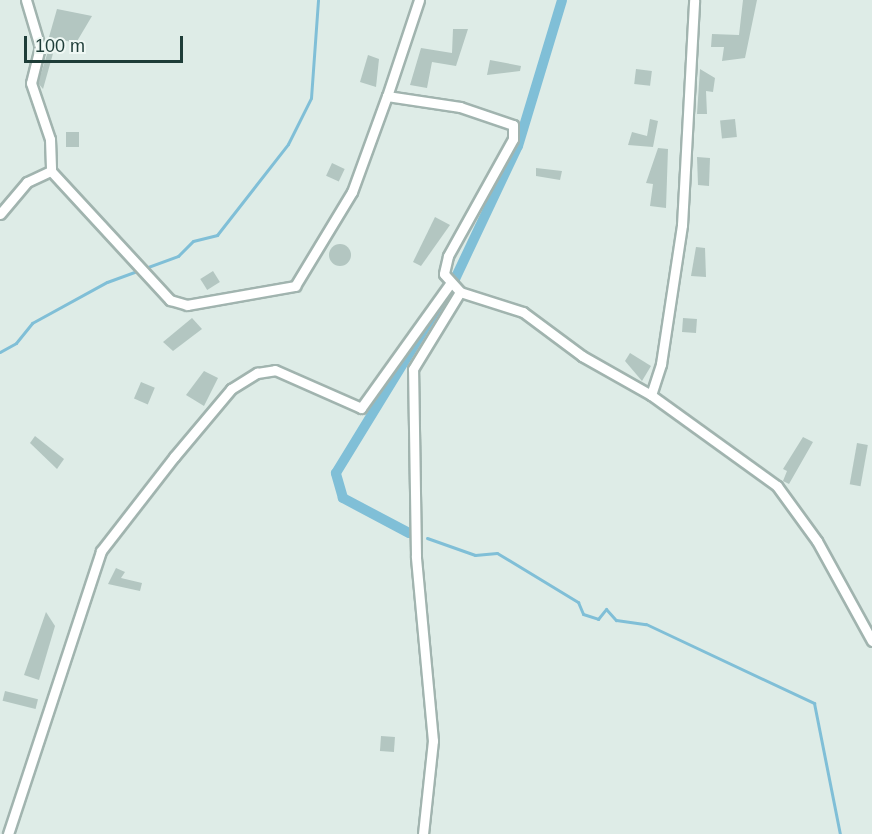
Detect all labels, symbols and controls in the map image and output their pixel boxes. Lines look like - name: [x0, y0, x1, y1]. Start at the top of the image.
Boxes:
- scale bar: [27, 24, 186, 62]
- text: 100 m: [35, 36, 85, 56]

